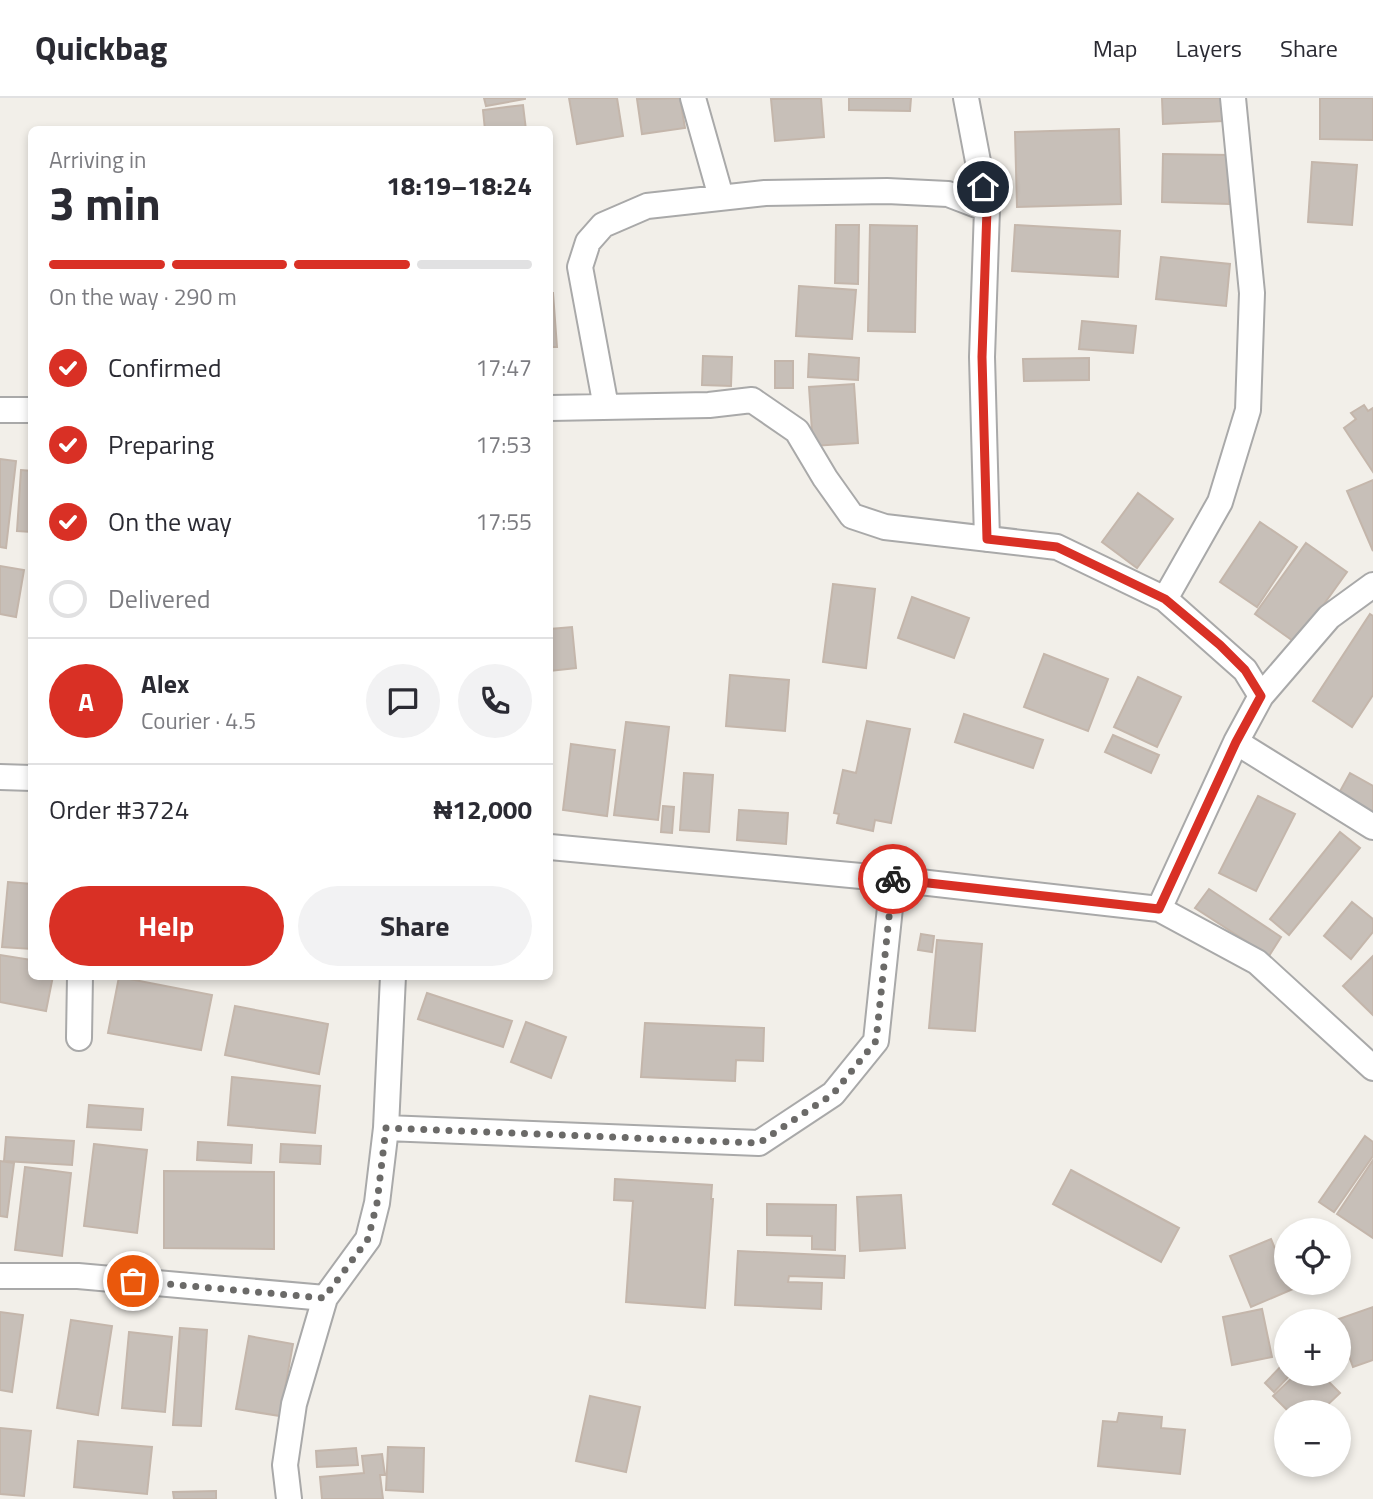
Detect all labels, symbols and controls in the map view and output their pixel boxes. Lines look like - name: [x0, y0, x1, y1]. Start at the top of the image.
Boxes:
- text: Quickbag: [35, 23, 167, 73]
- text: Map: [1093, 30, 1138, 66]
- text: Layers: [1176, 30, 1242, 66]
- text: Share: [1280, 30, 1338, 66]
- text: Arriving in: [49, 142, 146, 177]
- pin: [953, 157, 1013, 217]
- text: 18:19–18:24: [386, 166, 532, 205]
- text: 3 min: [49, 168, 161, 238]
- icon: home: [964, 168, 1002, 206]
- text: On the way · 290 m: [49, 279, 237, 314]
- text: Confirmed: [108, 348, 222, 387]
- icon: check: [49, 349, 87, 387]
- text: 17:47: [475, 350, 532, 385]
- text: Preparing: [108, 425, 214, 464]
- icon: check: [49, 426, 87, 464]
- text: 17:53: [475, 427, 532, 462]
- text: On the way: [108, 502, 232, 541]
- icon: check: [49, 503, 87, 541]
- text: 17:55: [475, 504, 532, 539]
- text: Delivered: [108, 579, 211, 618]
- text: Alex: [141, 664, 189, 703]
- button: chat: [366, 664, 440, 738]
- button: phone: [458, 664, 532, 738]
- text: A: [78, 682, 94, 721]
- text: Courier · 4.5: [141, 703, 256, 738]
- text: Order #3724: [49, 790, 189, 829]
- text: ₦12,000: [434, 790, 532, 829]
- courier: [858, 844, 928, 914]
- icon: bike: [874, 860, 912, 898]
- button: Help: [49, 886, 284, 966]
- button: Share: [298, 886, 532, 966]
- map controls: [1274, 1218, 1351, 1477]
- button: locate: [1274, 1218, 1351, 1295]
- pin: [103, 1251, 163, 1311]
- icon: bag: [114, 1262, 152, 1300]
- button: +: [1274, 1309, 1351, 1386]
- button: −: [1274, 1400, 1351, 1477]

